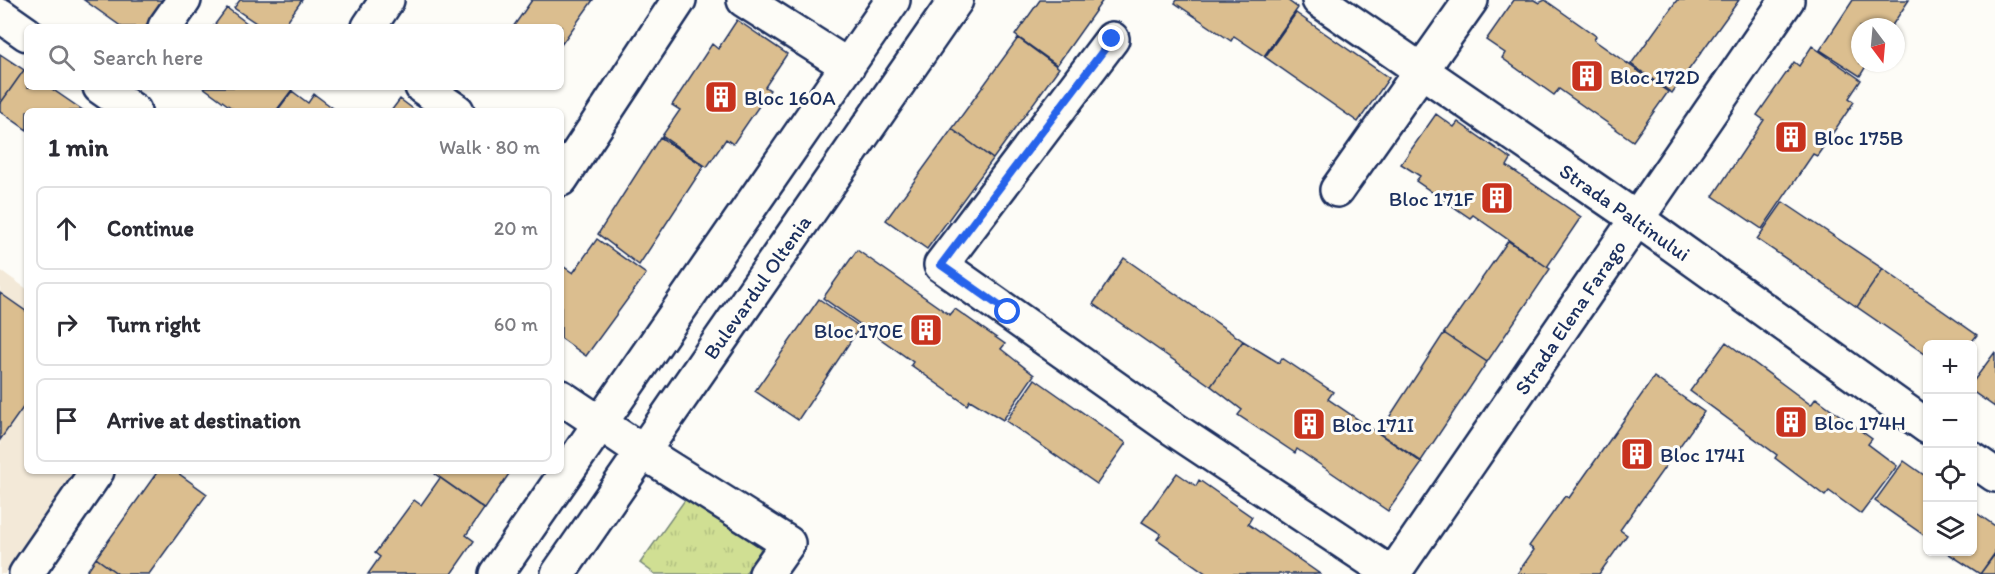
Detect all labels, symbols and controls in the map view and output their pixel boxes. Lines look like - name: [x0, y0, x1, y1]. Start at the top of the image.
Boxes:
- north arrow: [1851, 18, 1905, 72]
- search box: [24, 24, 564, 90]
- route end: [1098, 25, 1124, 51]
- icon: search: [45, 41, 78, 74]
- text: Search here: [93, 44, 203, 71]
- building icon: Bloc 172D: [1569, 58, 1605, 94]
- place label: Bloc 172D: [1610, 64, 1700, 89]
- building icon: Bloc 160A: [703, 79, 739, 115]
- place label: Bloc 160A: [744, 85, 836, 110]
- building icon: Bloc 175B: [1773, 119, 1809, 155]
- place label: Bloc 175B: [1814, 125, 1903, 150]
- text: 1 min: [48, 131, 108, 163]
- text: Walk · 80 m: [439, 135, 540, 159]
- street label: Strada Paltinului: [1555, 158, 1695, 266]
- building icon: Bloc 171F: [1479, 180, 1515, 216]
- place label: Bloc 171F: [1389, 186, 1474, 211]
- street label: Bulevardul Oltenia: [698, 210, 816, 364]
- icon: ahead: [50, 212, 83, 245]
- text: Continue: [107, 215, 194, 242]
- text: 20 m: [494, 216, 538, 240]
- street label: Strada Elena Farago: [1509, 235, 1631, 399]
- route start: [994, 298, 1020, 324]
- icon: right: [50, 308, 83, 341]
- text: Turn right: [107, 311, 201, 338]
- text: 60 m: [494, 312, 538, 336]
- building icon: Bloc 170E: [908, 312, 944, 348]
- place label: Bloc 170E: [814, 318, 903, 343]
- map controls: [1923, 340, 1977, 556]
- button: +: [1923, 340, 1977, 394]
- button: −: [1923, 394, 1977, 448]
- icon: arrive: [50, 404, 83, 437]
- building icon: Bloc 174H: [1773, 404, 1809, 440]
- building icon: Bloc 171I: [1291, 406, 1327, 442]
- text: Arrive at destination: [107, 407, 301, 434]
- place label: Bloc 174H: [1814, 410, 1906, 435]
- place label: Bloc 171I: [1332, 412, 1414, 437]
- building icon: Bloc 174I: [1619, 436, 1655, 472]
- place label: Bloc 174I: [1660, 442, 1745, 467]
- button: locate: [1923, 448, 1977, 502]
- button: layers: [1923, 502, 1977, 556]

